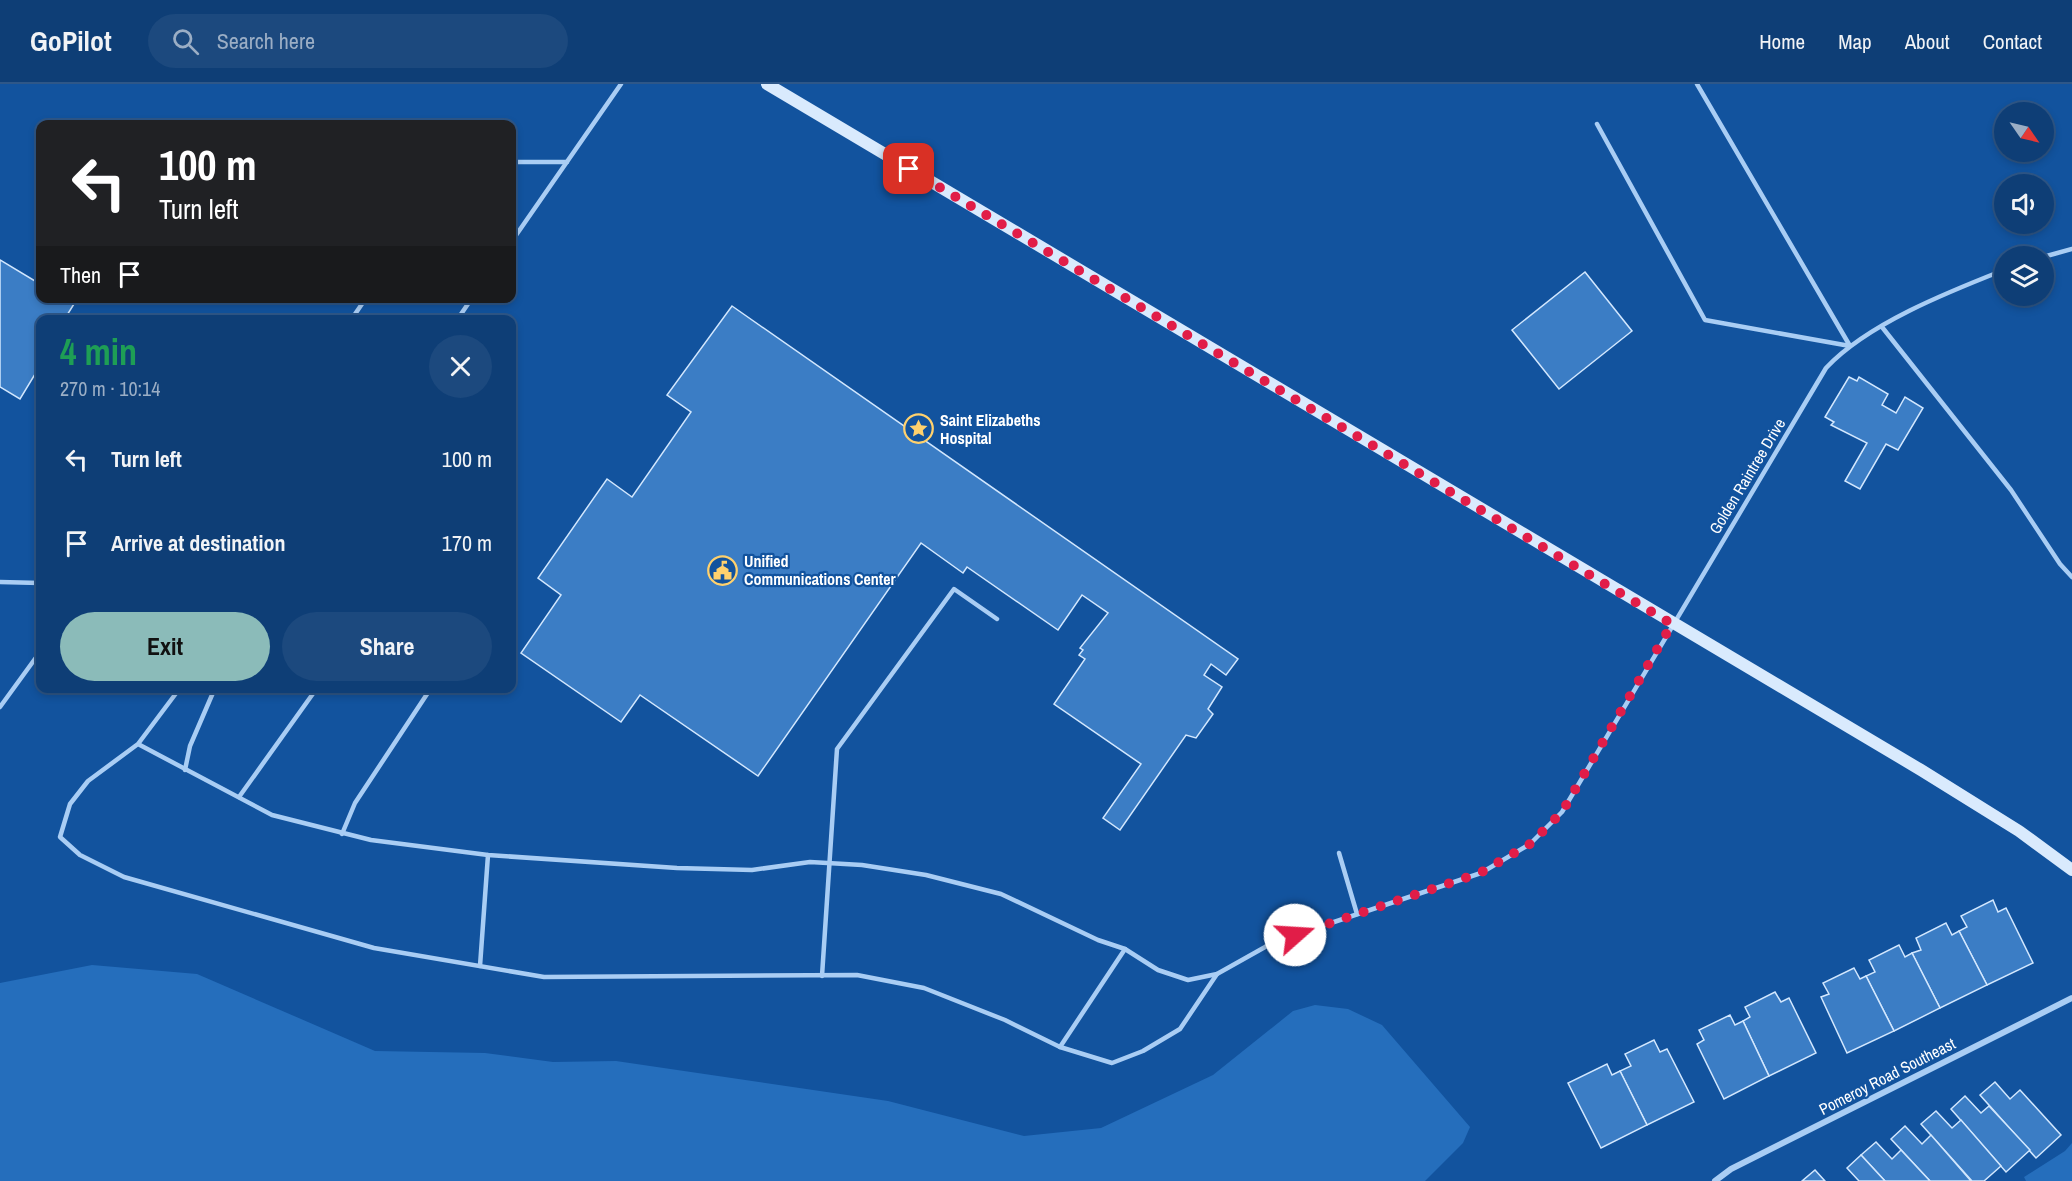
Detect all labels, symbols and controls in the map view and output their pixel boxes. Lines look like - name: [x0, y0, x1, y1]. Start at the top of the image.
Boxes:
- search box: [148, 14, 568, 68]
- text: GoPilot: [30, 22, 112, 60]
- icon: search: [169, 25, 202, 58]
- text: Search here: [217, 26, 315, 56]
- text: Home: [1759, 27, 1805, 56]
- text: Map: [1838, 27, 1872, 56]
- text: About: [1905, 27, 1950, 56]
- text: Contact: [1983, 27, 2042, 56]
- north arrow: [1994, 102, 2054, 162]
- map controls: [1994, 102, 2054, 306]
- text: 100 m: [159, 137, 257, 193]
- pin: [883, 143, 934, 194]
- icon: left: [60, 144, 138, 222]
- icon: arrive: [892, 152, 925, 185]
- button: sound: [1994, 174, 2054, 234]
- text: Turn left: [159, 191, 238, 227]
- button: layers: [1994, 246, 2054, 306]
- icon: arrive: [113, 258, 146, 291]
- text: Then: [60, 260, 101, 290]
- text: 4 min: [60, 328, 137, 376]
- button: close: [429, 335, 492, 398]
- text: 270 m · 10:14: [60, 375, 160, 402]
- place label: Saint Elizabeths Hospital: [940, 409, 1041, 449]
- place icon: Saint Elizabeths Hospital: [903, 413, 935, 445]
- street label: Golden Raintree Drive: [1704, 414, 1790, 538]
- icon: left: [60, 443, 93, 476]
- text: Turn left: [111, 444, 182, 474]
- text: 100 m: [442, 444, 492, 474]
- icon: arrive: [60, 527, 93, 560]
- text: Arrive at destination: [111, 528, 285, 558]
- text: 170 m: [442, 528, 492, 558]
- place label: Unified Communications Center: [744, 550, 897, 590]
- public building icon: Unified Communications Center: [707, 554, 739, 586]
- button: Exit: [60, 612, 270, 681]
- button: Share: [282, 612, 492, 681]
- position arrow: [1263, 903, 1327, 967]
- street label: Pomeroy Road Southeast: [1815, 1032, 1959, 1120]

